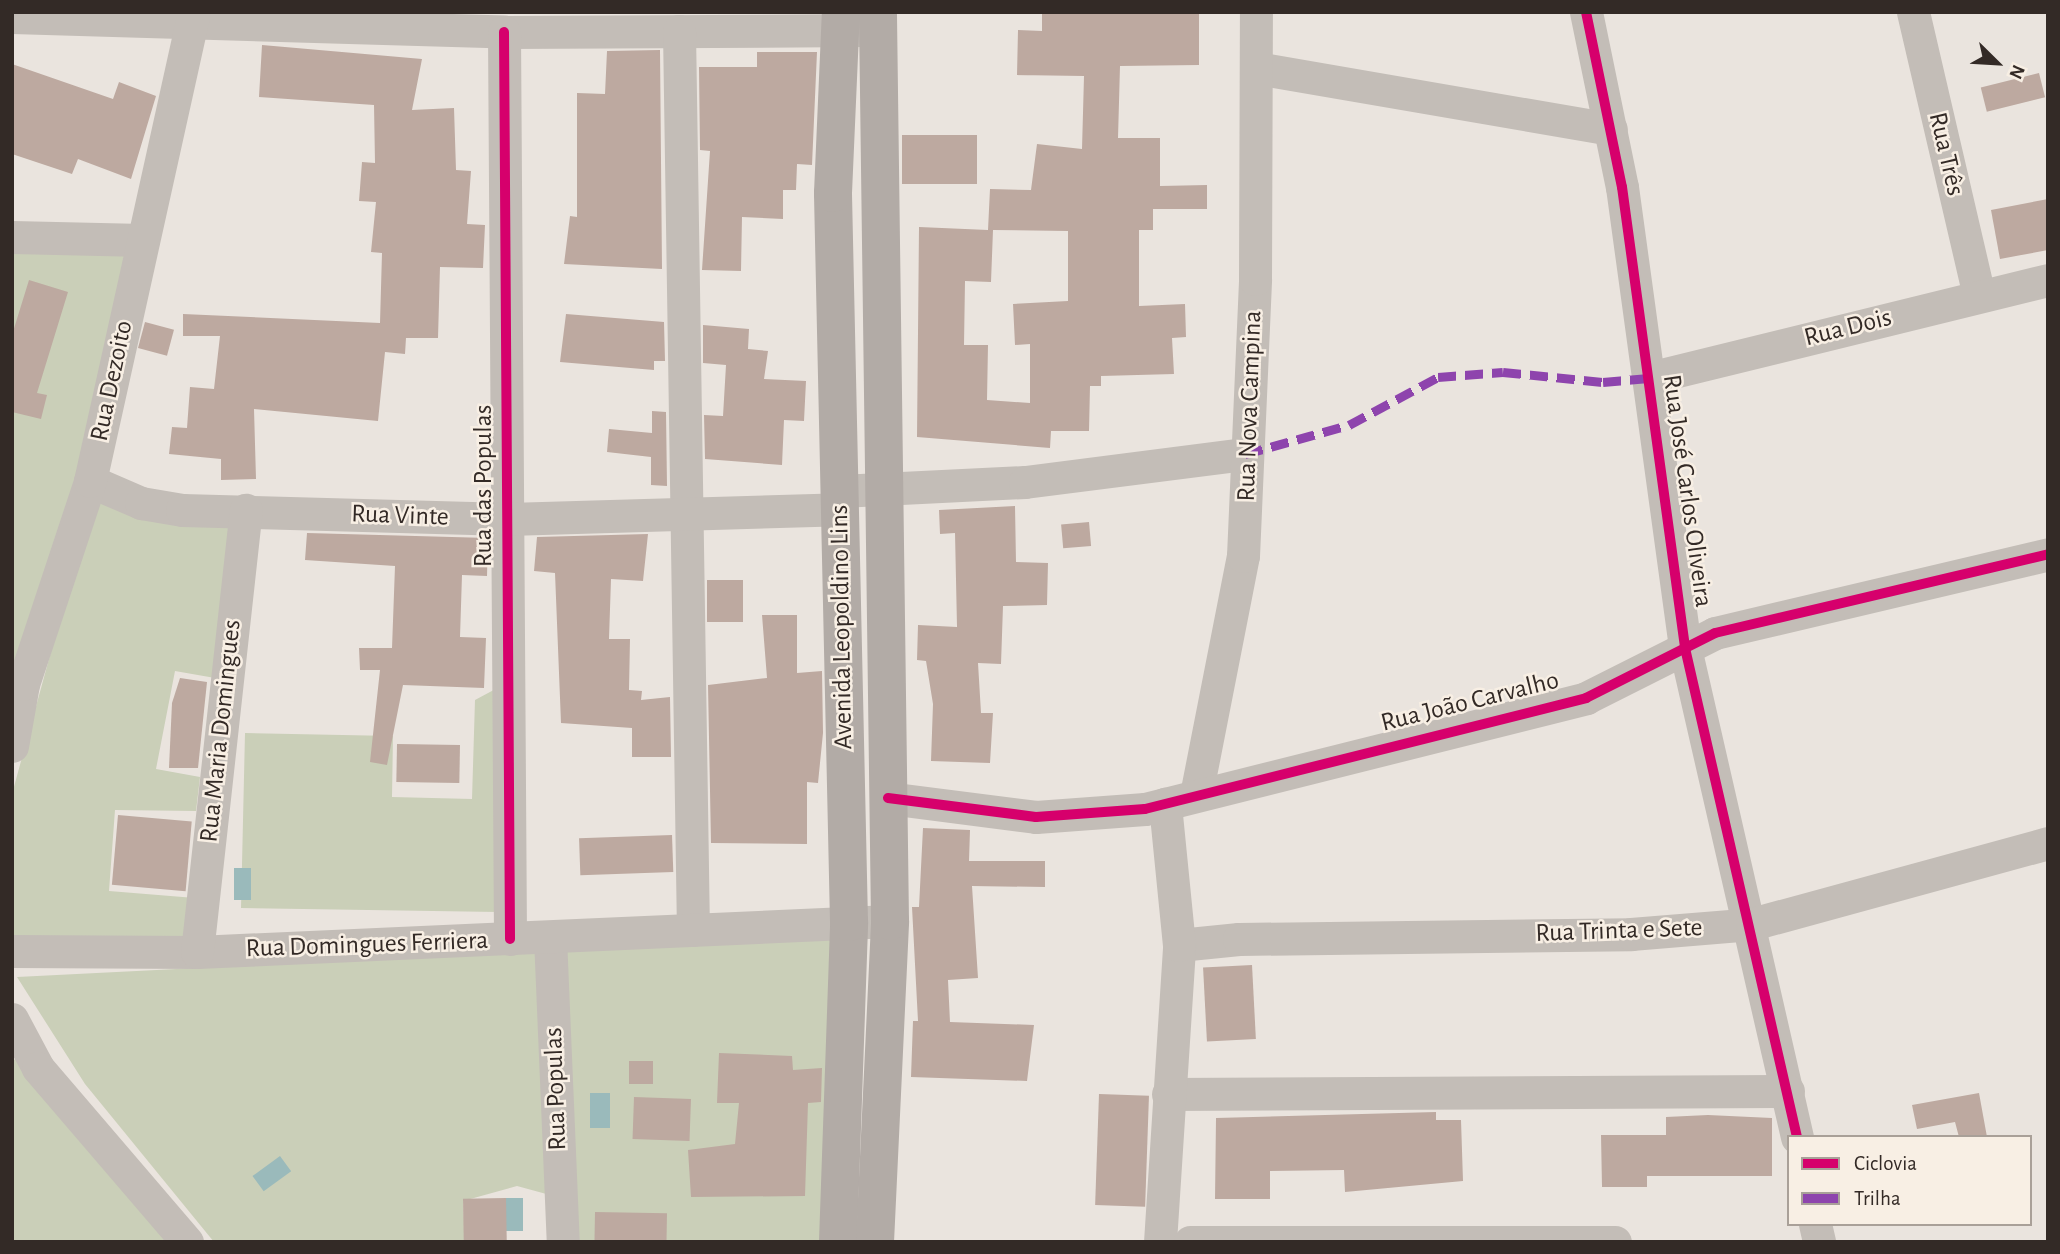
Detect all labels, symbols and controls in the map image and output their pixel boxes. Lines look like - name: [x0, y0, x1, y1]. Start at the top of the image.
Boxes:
- north arrow: [1962, 28, 2032, 98]
- text: N: [2005, 62, 2028, 82]
- street label: Rua Três: [1921, 109, 1971, 199]
- street label: Rua Dois: [1801, 302, 1895, 354]
- street label: Rua Nova Campina: [1231, 310, 1269, 502]
- street label: Rua Dezoito: [84, 318, 140, 444]
- street label: Rua José Carlos Oliveira: [1655, 373, 1719, 609]
- street label: Rua das Populas: [468, 405, 500, 567]
- street label: Rua Vinte: [351, 499, 449, 533]
- street label: Avenida Leopoldino Lins: [824, 504, 860, 750]
- street label: Rua Maria Domingues: [194, 618, 248, 844]
- street label: Rua João Carvalho: [1378, 665, 1562, 739]
- street label: Rua Trinta e Sete: [1535, 912, 1703, 950]
- street label: Rua Domingues Ferriera: [245, 925, 489, 965]
- street label: Rua Populas: [538, 1027, 574, 1151]
- legend: [1787, 1135, 2032, 1226]
- text: Ciclovia: [1854, 1153, 1917, 1174]
- text: Trilha: [1854, 1188, 1901, 1209]

